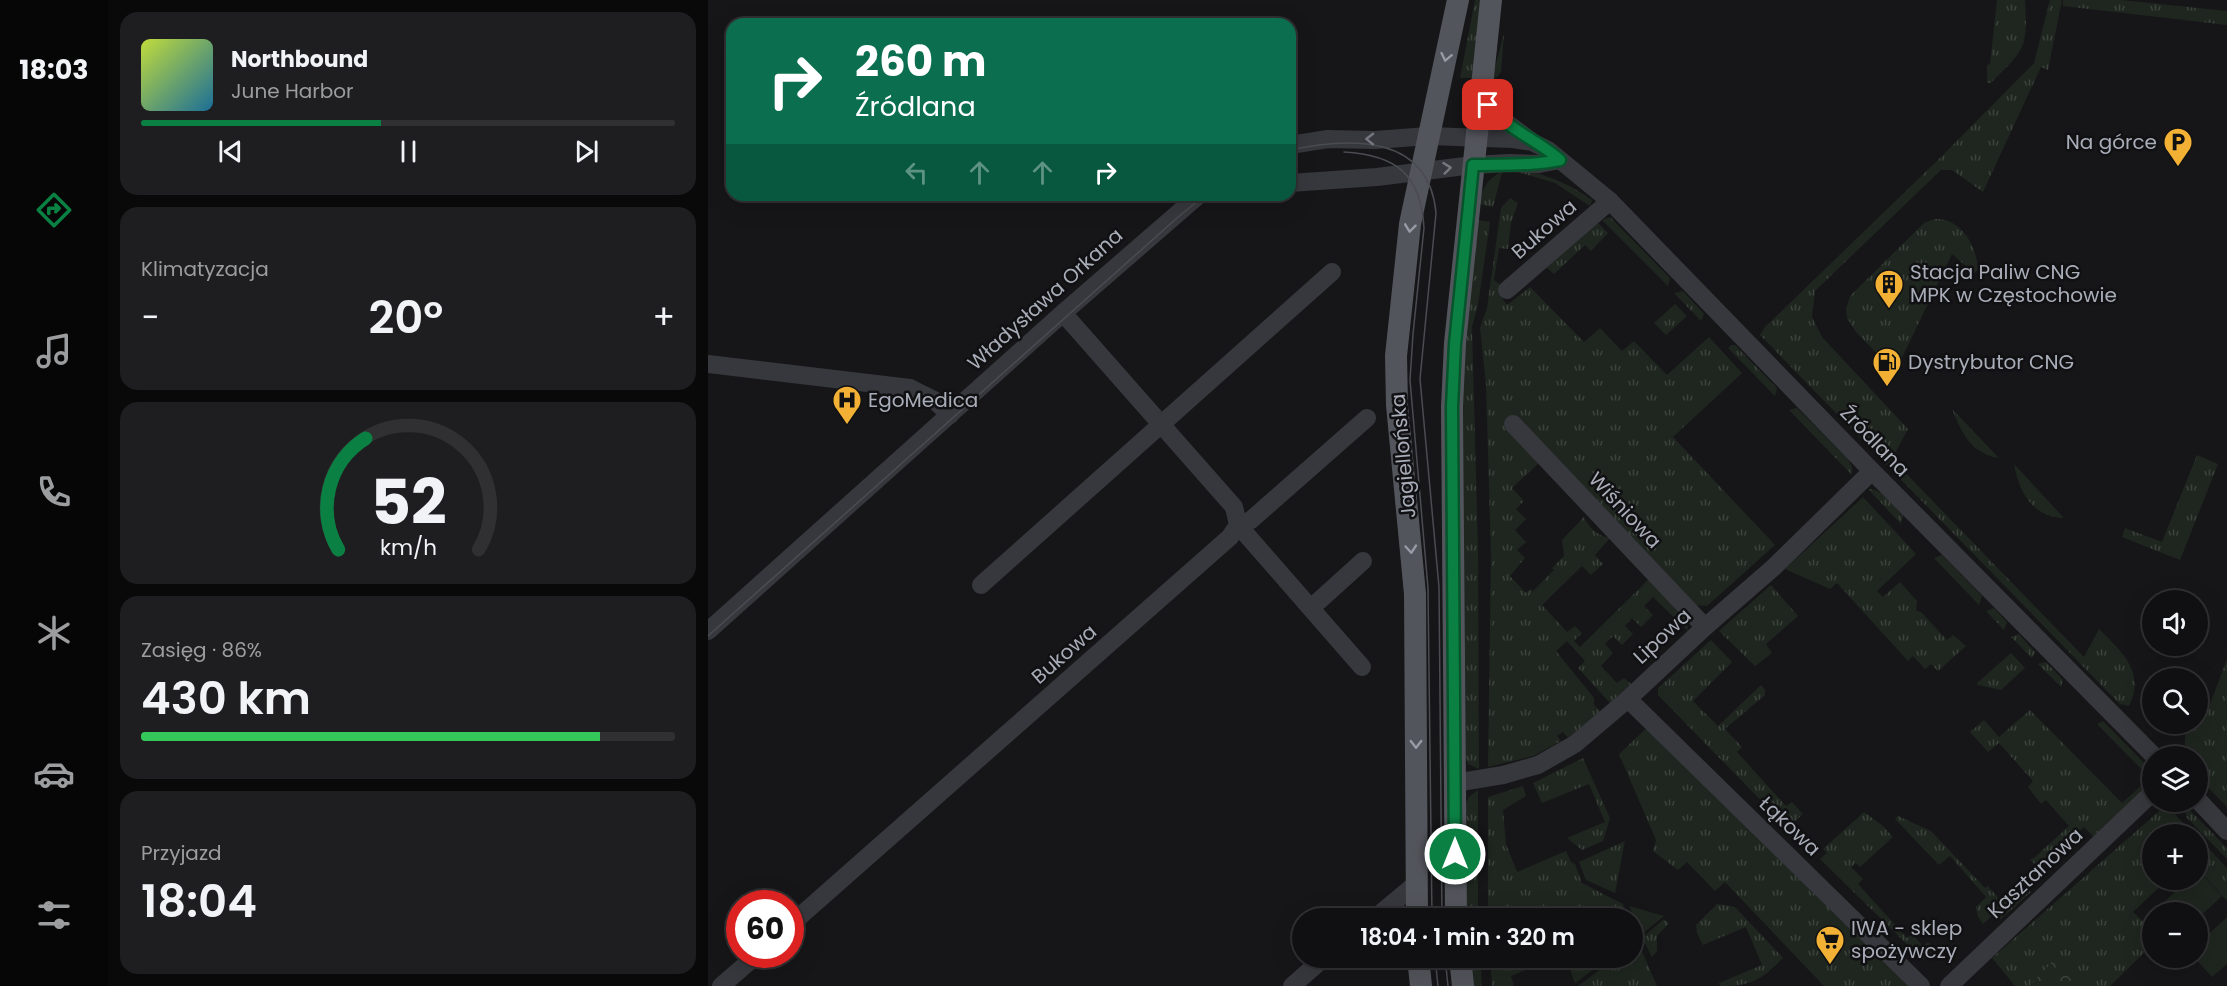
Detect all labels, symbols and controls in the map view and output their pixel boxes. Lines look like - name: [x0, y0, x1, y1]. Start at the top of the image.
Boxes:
- text: 260 m: [855, 32, 987, 91]
- icon: right: [756, 42, 834, 120]
- text: Northbound: [231, 44, 368, 75]
- text: 18:03: [19, 51, 89, 88]
- one-way arrow: [1440, 52, 1453, 62]
- text: June Harbor: [231, 77, 354, 105]
- pin: [1462, 79, 1513, 130]
- text: Źródlana: [855, 88, 976, 125]
- icon: arrive: [1471, 88, 1504, 121]
- parking icon: Na górce: [2162, 126, 2194, 168]
- place label: Na górce: [2066, 128, 2157, 156]
- one-way arrow: [1365, 133, 1374, 146]
- icon: previous: [214, 135, 247, 168]
- icon: pause: [392, 135, 425, 168]
- icon: next: [570, 135, 603, 168]
- icon: left: [900, 156, 933, 189]
- icon: ahead: [963, 156, 996, 189]
- icon: ahead: [1026, 156, 1059, 189]
- icon: right: [1089, 156, 1122, 189]
- one-way arrow: [1443, 162, 1452, 175]
- icon: directions: [33, 189, 75, 231]
- street label: Bukowa: [1505, 193, 1583, 265]
- street label: Władysława Orkana: [961, 222, 1129, 376]
- one-way arrow: [1404, 223, 1417, 233]
- text: Klimatyzacja: [141, 255, 269, 283]
- place label: Stacja Paliw CNG MPK w Częstochowie: [1910, 258, 2117, 309]
- building icon: Stacja Paliw CNG MPK w Częstochowie: [1873, 268, 1905, 310]
- text: 20°: [368, 286, 443, 349]
- text: −: [141, 294, 159, 341]
- text: +: [652, 294, 675, 341]
- icon: music: [33, 330, 75, 372]
- fuel station icon: Dystrybutor CNG: [1871, 346, 1903, 388]
- place label: Dystrybutor CNG: [1908, 348, 2074, 376]
- hospital icon: EgoMedica: [831, 384, 863, 426]
- place label: EgoMedica: [868, 386, 978, 414]
- street label: Jagiellońska: [1384, 393, 1422, 519]
- street label: Źródlana: [1834, 399, 1916, 483]
- text: 52: [370, 458, 446, 546]
- street label: Wiśniowa: [1582, 466, 1668, 554]
- icon: phone: [33, 471, 75, 513]
- text: km/h: [379, 532, 437, 563]
- one-way arrow: [1404, 544, 1417, 553]
- map controls: [2142, 590, 2208, 968]
- button: sound: [2142, 590, 2208, 656]
- street label: Lipowa: [1627, 602, 1697, 670]
- icon: climate: [33, 612, 75, 654]
- street label: Bukowa: [1025, 618, 1103, 690]
- text: Zasięg · 86%: [141, 636, 262, 664]
- text: 430 km: [141, 667, 311, 730]
- button: search: [2142, 668, 2208, 734]
- one-way arrow: [1410, 739, 1422, 748]
- button: layers: [2142, 746, 2208, 812]
- icon: car: [33, 753, 75, 795]
- street label: Łąkowa: [1753, 790, 1827, 862]
- street label: Kasztanowa: [1981, 821, 2089, 925]
- position arrow: [1423, 822, 1487, 886]
- button: +: [2142, 824, 2208, 890]
- text: Przyjazd: [141, 839, 222, 867]
- text: 18:04: [141, 870, 257, 933]
- speed limit sign: 60: [726, 890, 804, 968]
- icon: filters: [33, 894, 75, 936]
- button: −: [2142, 902, 2208, 968]
- place label: IWA - sklep spożywczy: [1851, 914, 1962, 965]
- text: 18:04 · 1 min · 320 m: [1360, 922, 1575, 953]
- supermarket icon: IWA - sklep spożywczy: [1814, 924, 1846, 966]

